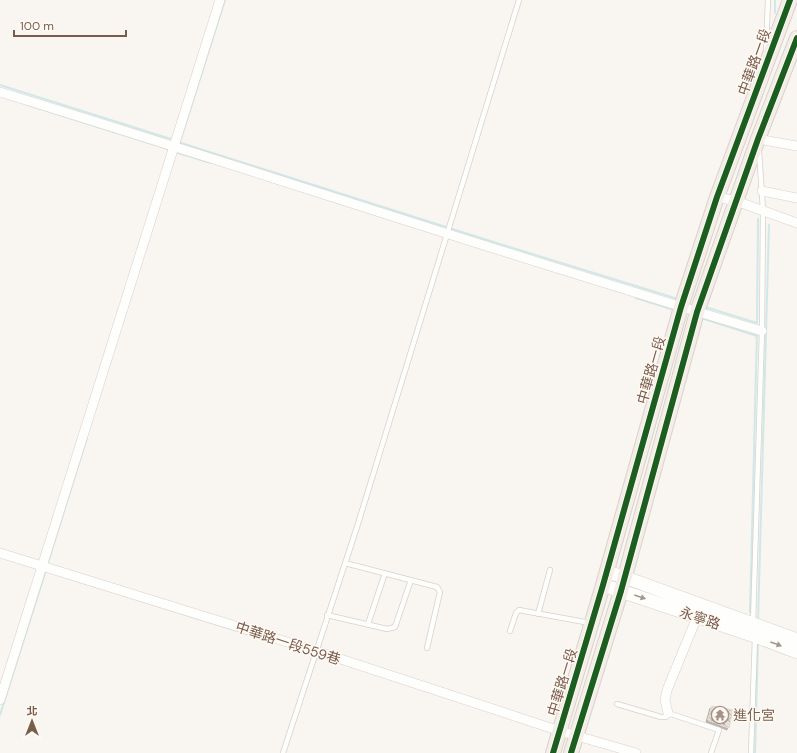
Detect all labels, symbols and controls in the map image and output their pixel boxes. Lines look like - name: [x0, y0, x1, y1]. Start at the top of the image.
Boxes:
- scale bar: [14, 12, 126, 38]
- text: 100 m: [20, 18, 54, 34]
- street label: 中華路一段: [734, 26, 774, 98]
- street label: 中華路一段: [633, 334, 669, 406]
- one-way arrow: [635, 594, 647, 600]
- street label: 永寧路: [677, 603, 723, 633]
- street label: 中華路一段559巷: [233, 618, 343, 668]
- one-way arrow: [771, 642, 783, 648]
- street label: 中華路一段: [543, 646, 581, 718]
- north arrow: [12, 701, 52, 741]
- text: 北: [27, 704, 38, 718]
- temple icon: 進化宮: [710, 705, 730, 725]
- place label: 進化宮: [733, 706, 775, 724]

